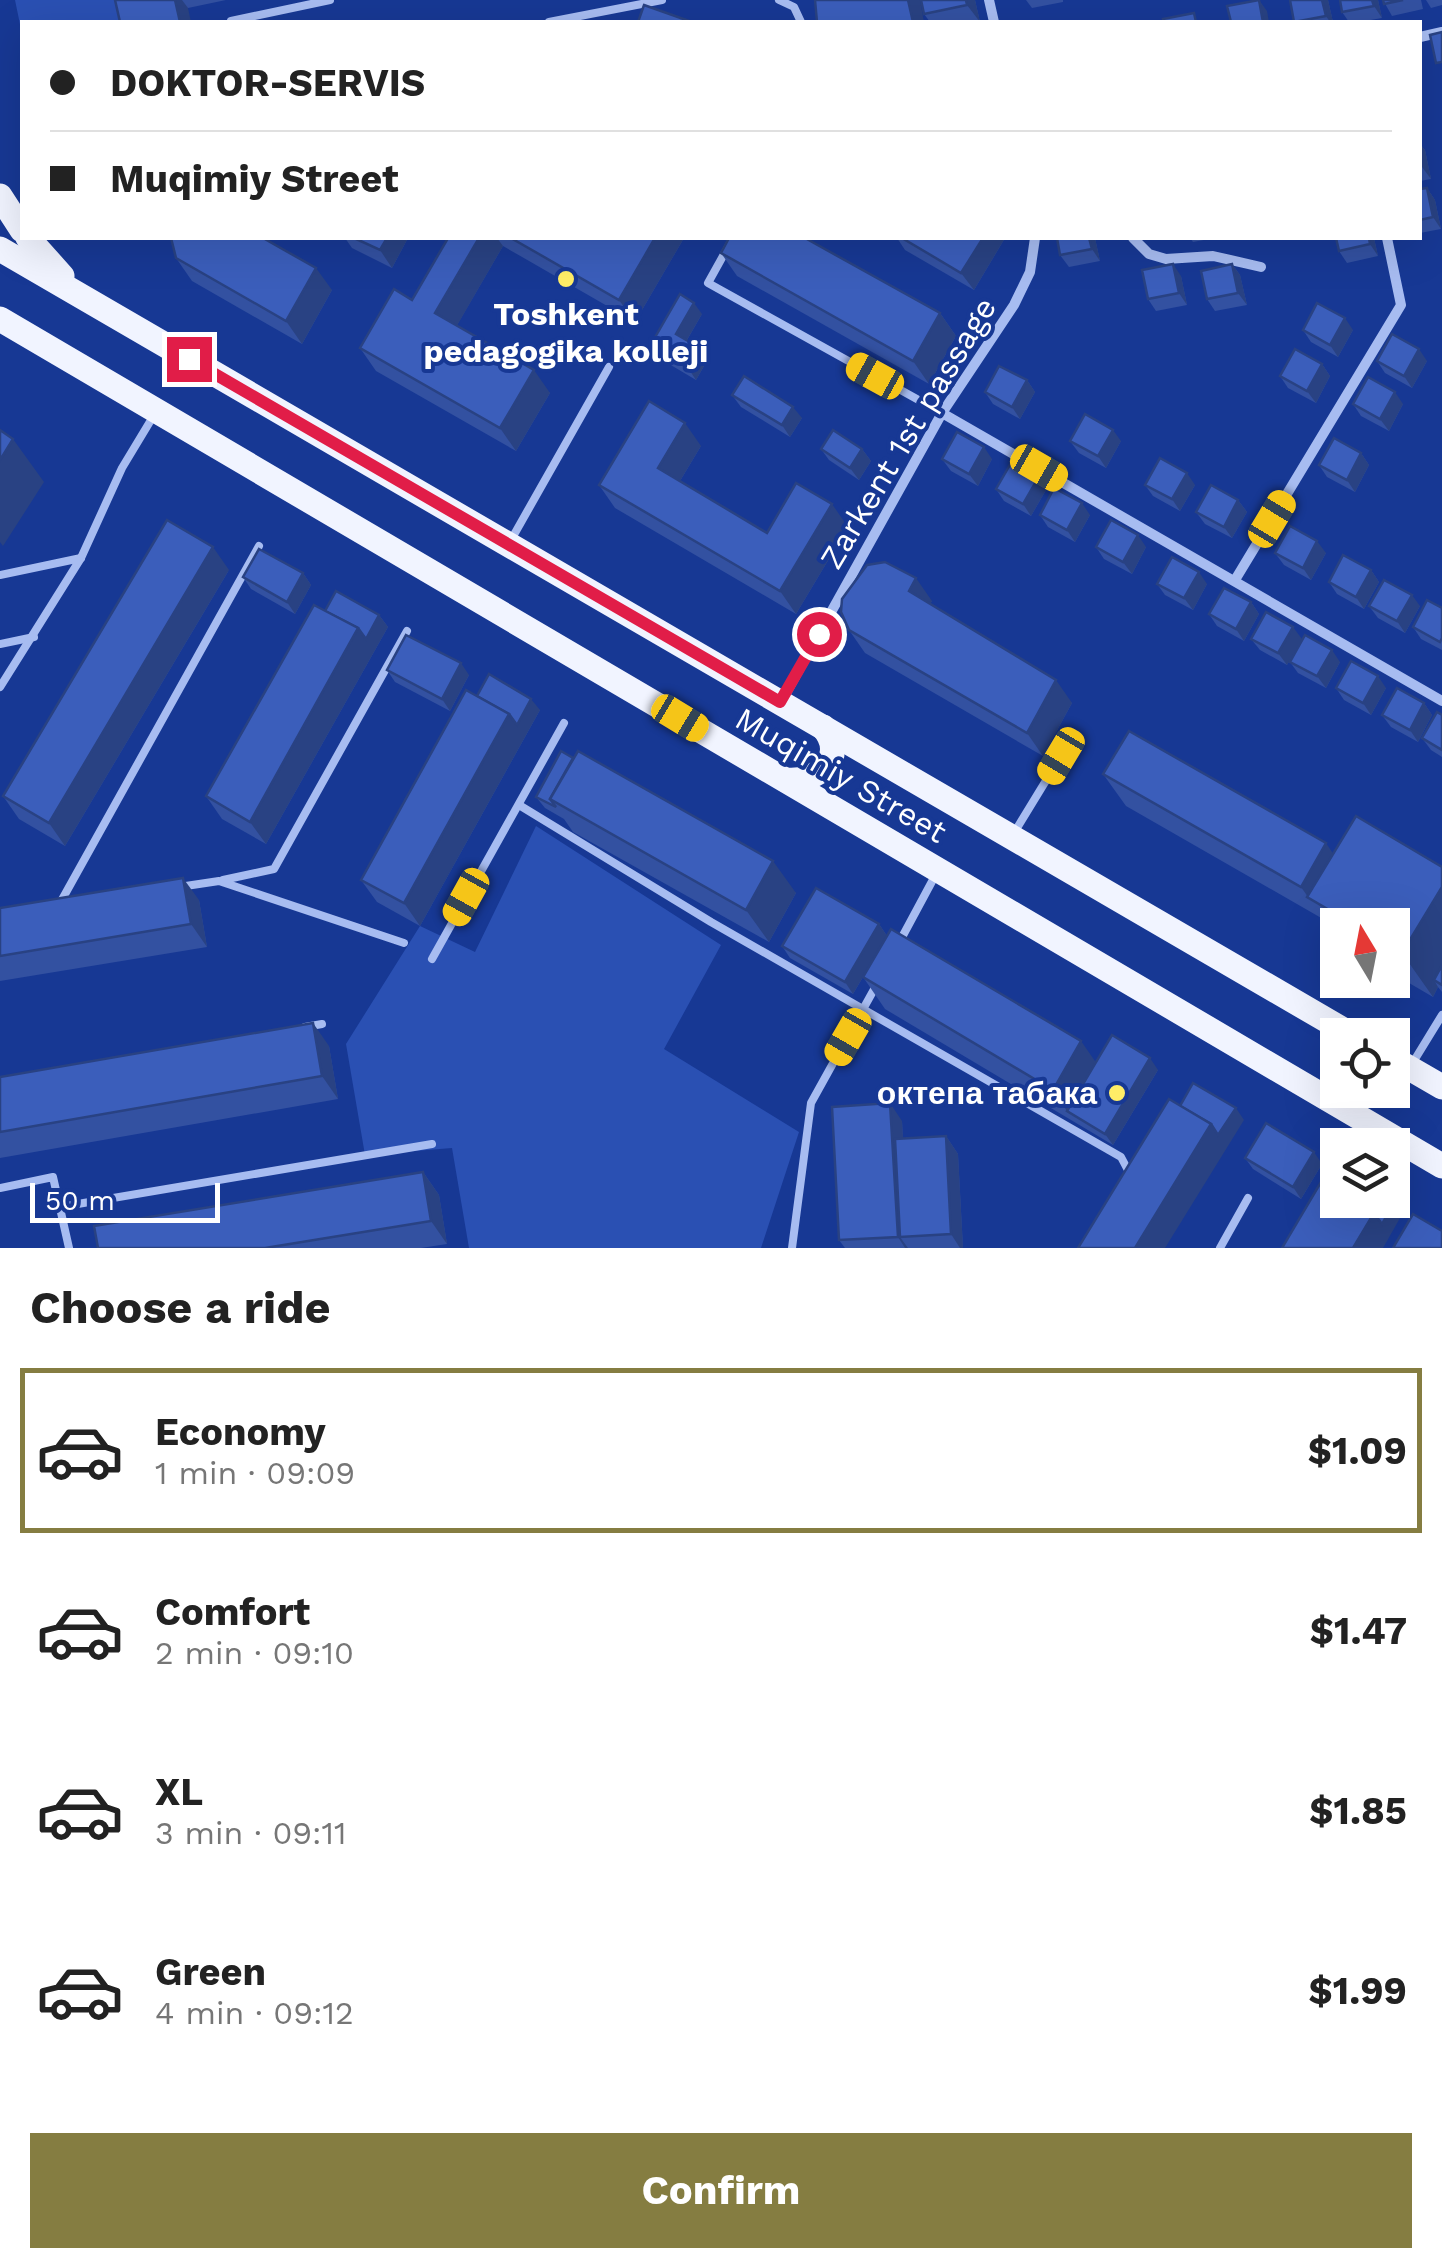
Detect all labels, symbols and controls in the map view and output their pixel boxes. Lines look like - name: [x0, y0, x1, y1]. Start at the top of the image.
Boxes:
- text: DOKTOR-SERVIS: [110, 61, 425, 105]
- text: Muqimiy Street: [110, 157, 399, 201]
- marker: Toshkent pedagogika kolleji: [555, 268, 577, 290]
- street label: Zarkent 1st passage: [812, 290, 1004, 576]
- place label: Toshkent pedagogika kolleji: [424, 295, 708, 370]
- route end: [167, 337, 212, 382]
- car: [841, 348, 909, 404]
- car: [1006, 440, 1072, 496]
- car: [1244, 486, 1300, 552]
- route start: [797, 612, 842, 657]
- car: [647, 690, 713, 746]
- street label: Muqimiy Street: [729, 699, 953, 851]
- car: [1033, 723, 1089, 789]
- car: [438, 863, 494, 931]
- north arrow: [1320, 908, 1410, 998]
- map controls: [1320, 908, 1410, 1218]
- car: [820, 1004, 876, 1070]
- button: locate: [1320, 1018, 1410, 1108]
- place label: октепа табака: [877, 1074, 1097, 1112]
- marker: октепа табака: [1106, 1082, 1128, 1104]
- button: layers: [1320, 1128, 1410, 1218]
- scale bar: [30, 1178, 220, 1222]
- text: 50 m: [45, 1184, 115, 1217]
- text: Choose a ride: [30, 1281, 330, 1334]
- icon: car: [35, 1406, 125, 1496]
- text: Economy: [155, 1410, 326, 1454]
- text: $1.09: [1308, 1429, 1407, 1473]
- text: 1 min · 09:09: [155, 1454, 355, 1492]
- icon: car: [35, 1586, 125, 1676]
- text: Comfort: [155, 1590, 310, 1634]
- text: $1.47: [1310, 1609, 1407, 1653]
- text: 2 min · 09:10: [155, 1634, 354, 1672]
- icon: car: [35, 1766, 125, 1856]
- text: XL: [155, 1770, 203, 1814]
- text: $1.85: [1309, 1789, 1407, 1833]
- text: 3 min · 09:11: [155, 1814, 347, 1852]
- icon: car: [35, 1946, 125, 2036]
- text: Green: [155, 1950, 266, 1994]
- text: $1.99: [1308, 1969, 1407, 2013]
- text: 4 min · 09:12: [155, 1994, 354, 2032]
- button: Confirm: [30, 2133, 1412, 2248]

